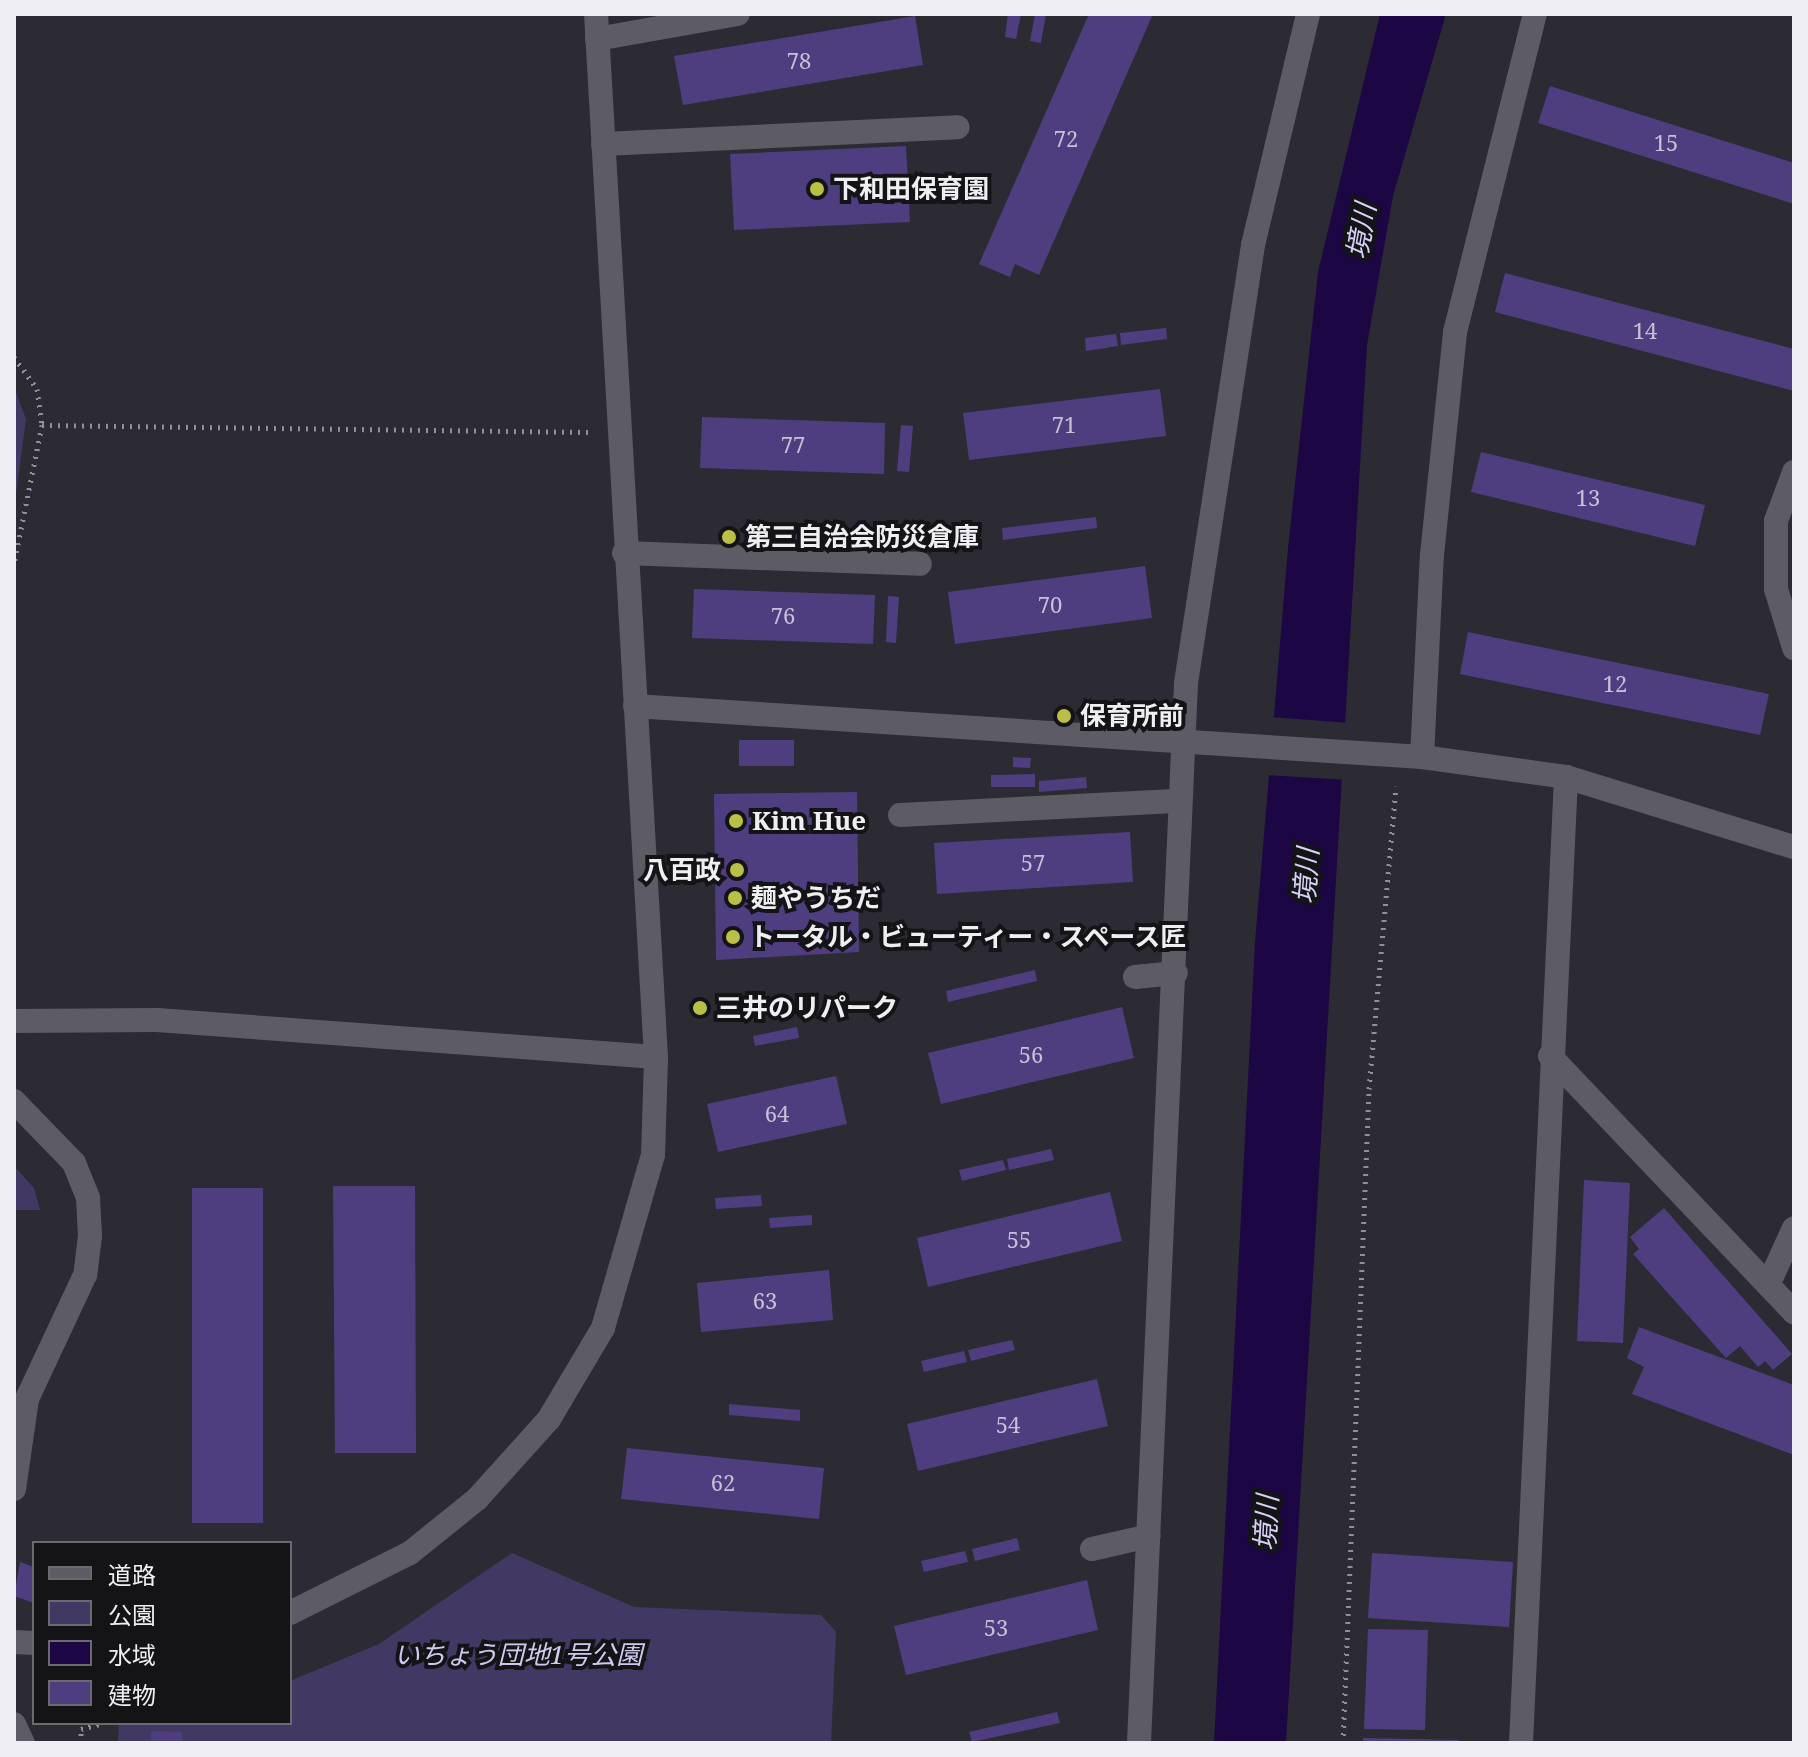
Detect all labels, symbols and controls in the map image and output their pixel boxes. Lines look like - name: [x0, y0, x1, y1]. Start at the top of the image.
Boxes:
- house number: 78: [787, 48, 811, 74]
- house number: 72: [1054, 126, 1078, 152]
- house number: 15: [1654, 130, 1678, 156]
- place label: 下和田保育園: [833, 173, 989, 205]
- marker: 下和田保育園: [808, 180, 826, 198]
- water label: 境川: [1339, 201, 1381, 261]
- house number: 14: [1633, 318, 1657, 344]
- house number: 71: [1052, 412, 1076, 438]
- house number: 77: [781, 432, 805, 458]
- house number: 13: [1576, 485, 1600, 511]
- place label: 第三自治会防災倉庫: [745, 521, 979, 553]
- marker: 第三自治会防災倉庫: [720, 528, 738, 546]
- house number: 70: [1038, 592, 1062, 618]
- house number: 76: [771, 603, 795, 629]
- house number: 12: [1603, 671, 1627, 697]
- place label: 保育所前: [1080, 700, 1184, 732]
- marker: 保育所前: [1055, 707, 1073, 725]
- place label: Kim Hue: [752, 805, 866, 837]
- marker: Kim Hue: [727, 812, 745, 830]
- water label: 境川: [1286, 847, 1324, 905]
- house number: 57: [1021, 850, 1045, 876]
- place label: 八百政: [643, 854, 721, 886]
- marker: 八百政: [728, 861, 746, 879]
- place label: 麺やうちだ: [751, 882, 881, 914]
- marker: 麺やうちだ: [726, 889, 744, 907]
- place label: トータル・ビューティー・スペース匠: [749, 921, 1191, 953]
- marker: トータル・ビューティー・スペース匠: [724, 928, 742, 946]
- place label: 三井のリパーク: [716, 992, 898, 1024]
- marker: 三井のリパーク: [691, 999, 709, 1017]
- house number: 56: [1019, 1042, 1043, 1068]
- house number: 64: [765, 1101, 789, 1127]
- house number: 55: [1007, 1227, 1031, 1253]
- house number: 63: [753, 1288, 777, 1314]
- house number: 54: [996, 1412, 1020, 1438]
- house number: 62: [711, 1470, 735, 1496]
- water label: 境川: [1247, 1494, 1283, 1552]
- legend: [32, 1541, 292, 1725]
- text: 道路: [108, 1558, 156, 1591]
- text: 公園: [108, 1598, 156, 1631]
- house number: 53: [984, 1615, 1008, 1641]
- text: 水域: [108, 1638, 156, 1671]
- park label: いちょう団地1号公園: [394, 1639, 642, 1671]
- text: 建物: [108, 1678, 156, 1711]

